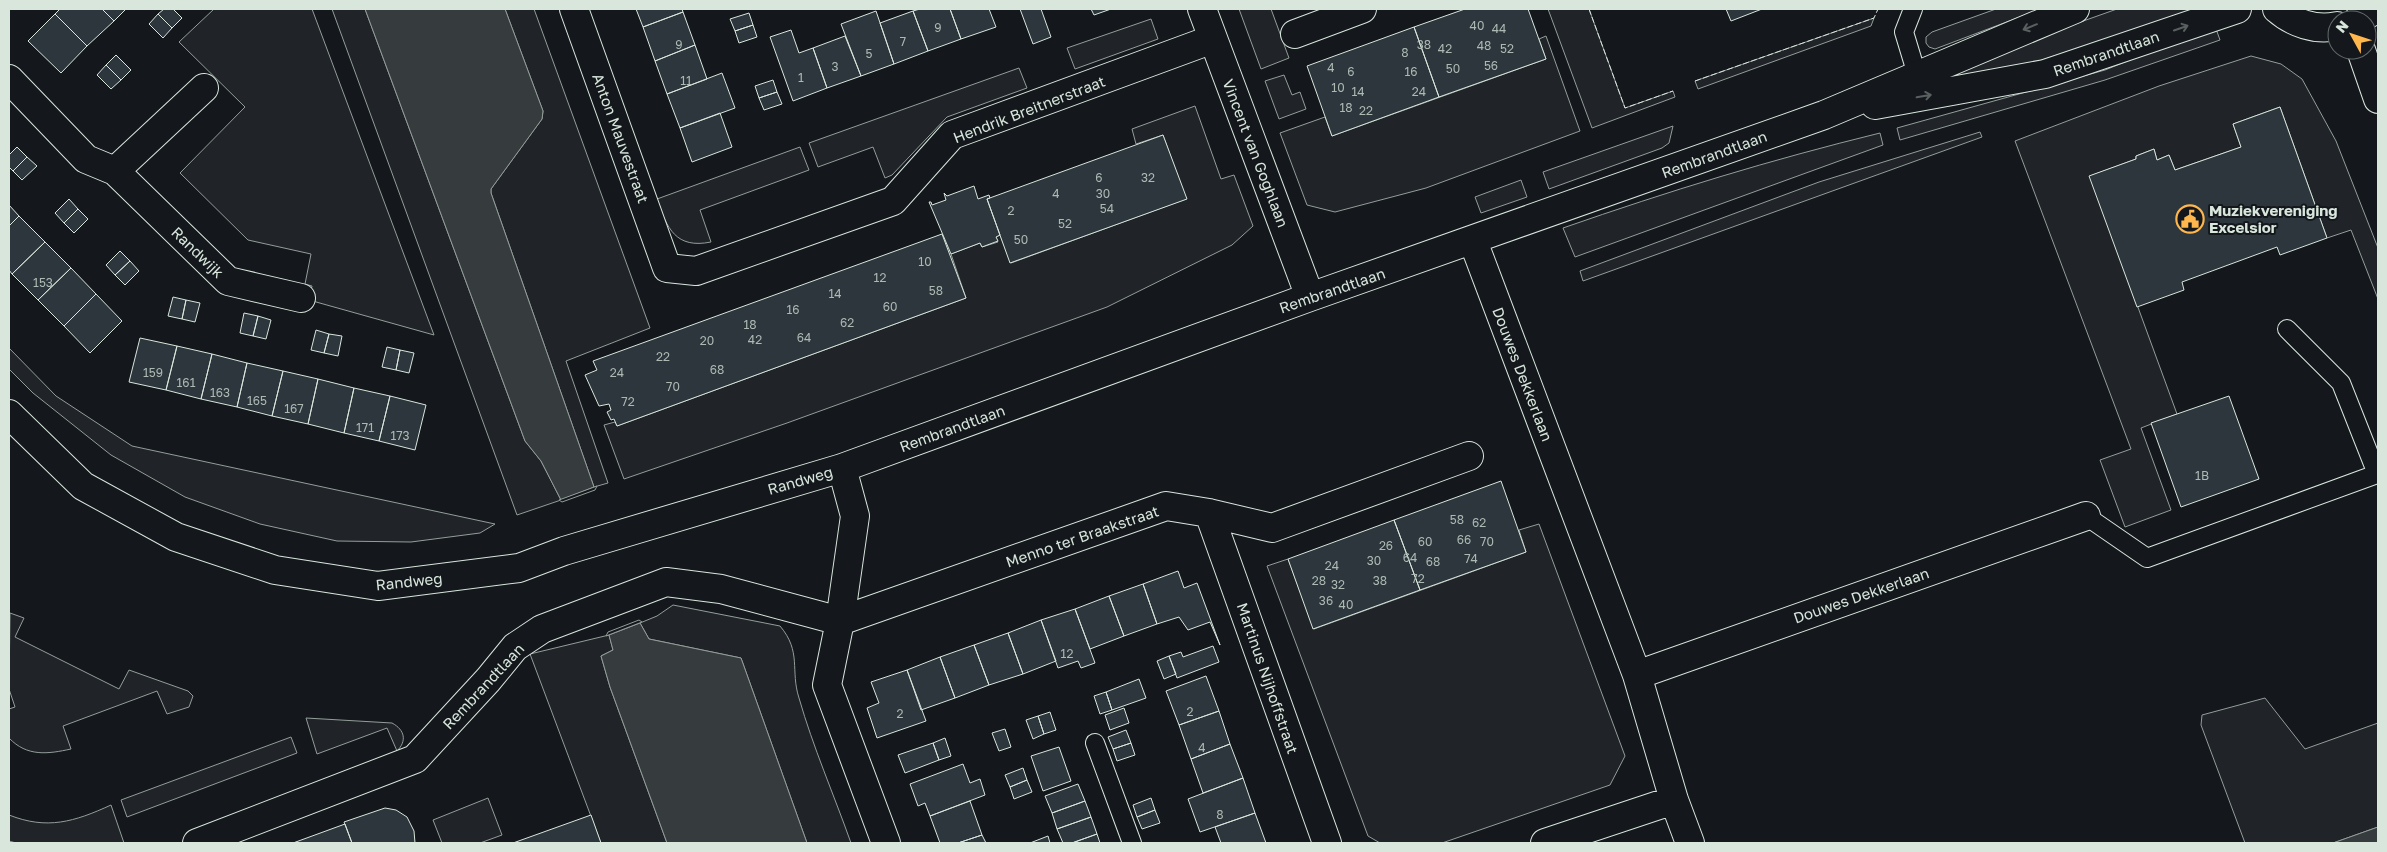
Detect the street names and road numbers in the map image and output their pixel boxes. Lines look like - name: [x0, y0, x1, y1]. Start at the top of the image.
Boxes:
- street label: Rembrandtlaan: [2051, 26, 2161, 80]
- street label: Anton Mauvestraat: [589, 71, 653, 205]
- street label: Hendrik Breitnerstraat: [950, 72, 1108, 146]
- street label: Vincent van Goghlaan: [1219, 76, 1293, 230]
- street label: Rembrandtlaan: [1659, 127, 1769, 181]
- street label: Randwijk: [168, 223, 228, 282]
- street label: Rembrandtlaan: [1277, 263, 1387, 317]
- street label: Douwes Dekkerlaan: [1489, 304, 1557, 444]
- street label: Rembrandtlaan: [897, 401, 1007, 455]
- street label: Randweg: [765, 462, 835, 498]
- street label: Menno ter Braakstraat: [1003, 501, 1161, 571]
- street label: Douwes Dekkerlaan: [1791, 563, 1931, 627]
- street label: Randweg: [375, 569, 443, 593]
- street label: Martinus Nijhoffstraat: [1234, 600, 1302, 756]
- street label: Rembrandtlaan: [439, 639, 527, 733]

